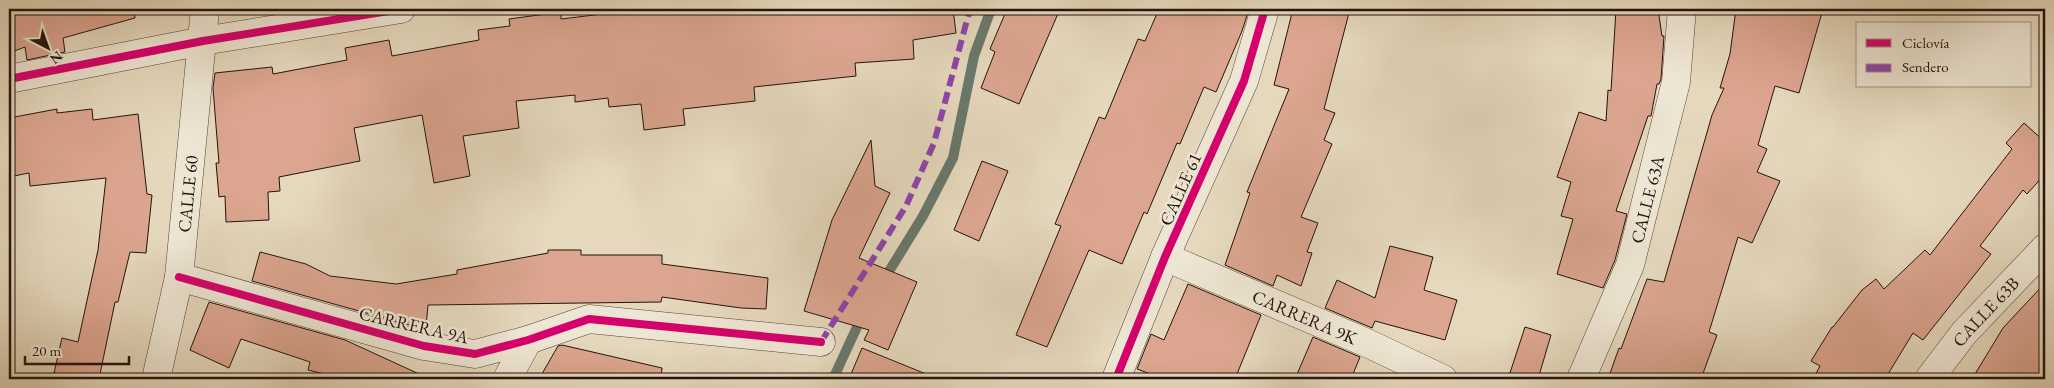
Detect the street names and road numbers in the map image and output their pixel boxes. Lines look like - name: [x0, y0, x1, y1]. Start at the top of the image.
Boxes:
- street label: CALLE 61: [1154, 149, 1206, 229]
- street label: CALLE 63A: [1624, 152, 1669, 245]
- street label: CALLE 60: [172, 154, 202, 234]
- street label: CALLE 63B: [1947, 271, 2023, 351]
- street label: CARRERA 9K: [1249, 284, 1361, 349]
- street label: CARRERA 9A: [357, 301, 472, 349]

